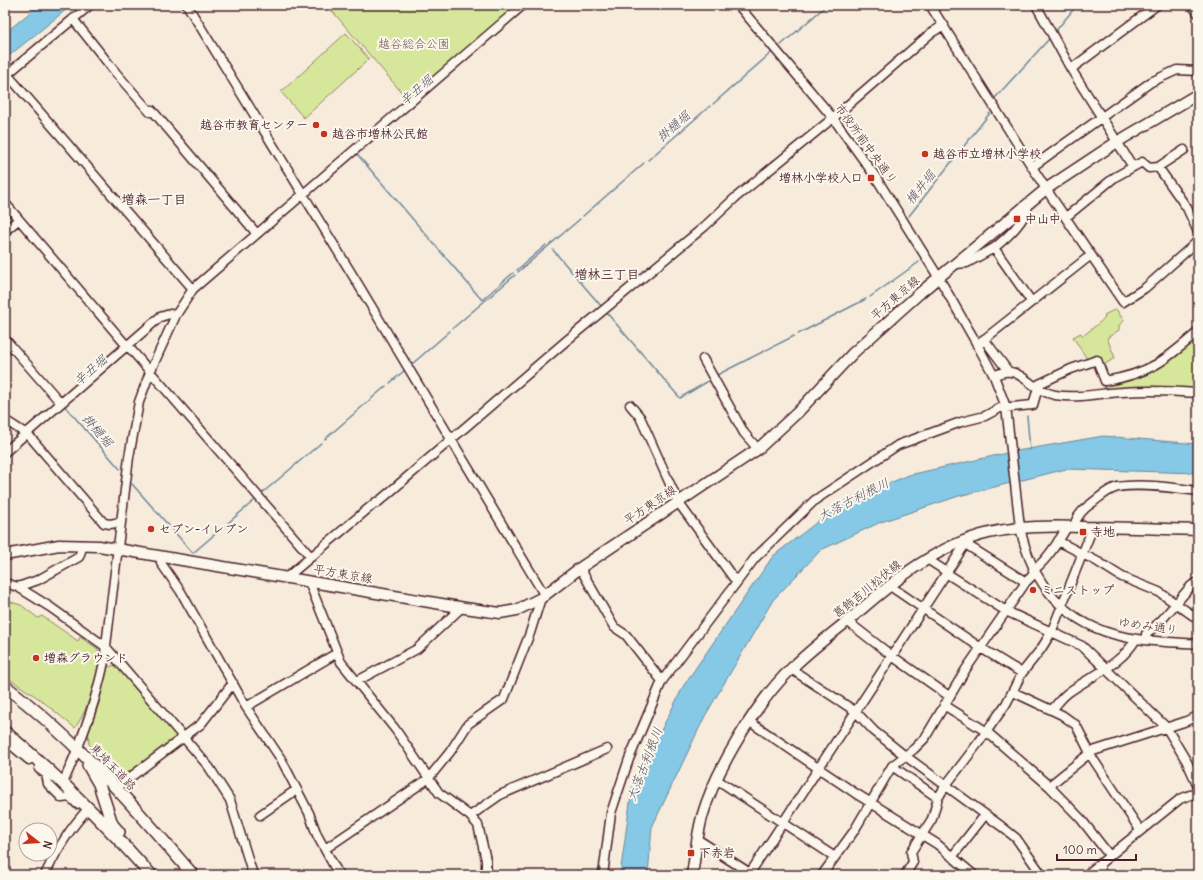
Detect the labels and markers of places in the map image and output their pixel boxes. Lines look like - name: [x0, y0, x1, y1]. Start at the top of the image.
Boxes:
- place label: 越谷市教育センター: [200, 117, 308, 132]
- marker: 越谷市教育センター: [311, 120, 321, 130]
- place label: 越谷市増林公民館: [332, 126, 428, 141]
- marker: 越谷市増林公民館: [319, 129, 329, 139]
- place label: 越谷市立増林小学校: [933, 146, 1041, 161]
- marker: 越谷市立増林小学校: [920, 149, 930, 159]
- place label: 増林小学校入口: [779, 170, 863, 185]
- marker: 増林小学校入口: [866, 173, 876, 183]
- place label: 中山中: [1025, 211, 1061, 226]
- marker: 中山中: [1012, 214, 1022, 224]
- place label: セブン-イレブン: [159, 521, 248, 536]
- marker: セブン-イレブン: [146, 524, 156, 534]
- place label: 寺地: [1091, 524, 1115, 539]
- marker: 寺地: [1078, 527, 1088, 537]
- place label: ミニストップ: [1041, 582, 1114, 597]
- marker: ミニストップ: [1028, 585, 1038, 595]
- place label: 増森グラウンド: [44, 650, 128, 665]
- marker: 増森グラウンド: [31, 653, 41, 663]
- place label: 下赤岩: [699, 845, 735, 860]
- marker: 下赤岩: [686, 848, 696, 858]

